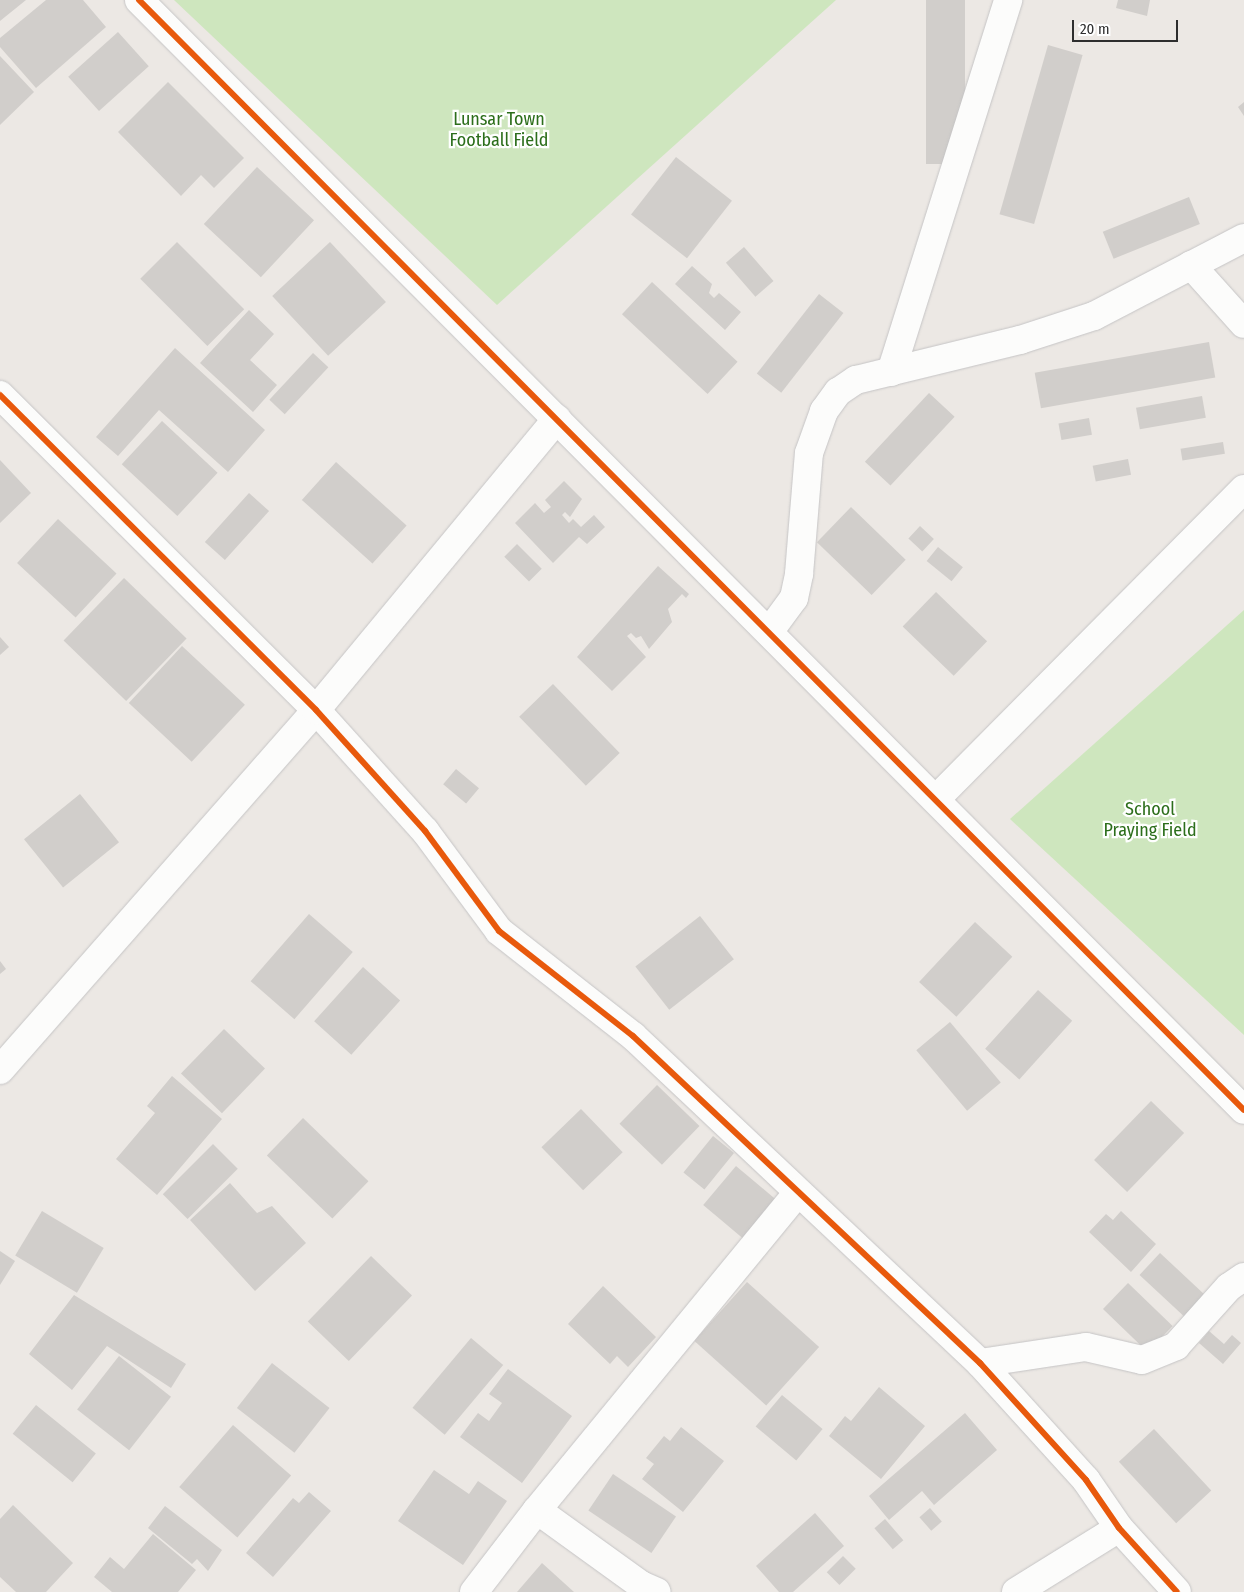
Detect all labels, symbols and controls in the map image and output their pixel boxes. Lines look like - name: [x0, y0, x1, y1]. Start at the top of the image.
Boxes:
- scale bar: [1074, 10, 1180, 42]
- text: 20 m: [1080, 20, 1110, 38]
- park label: Lunsar Town Football Field: [450, 109, 548, 152]
- park label: School Praying Field: [1103, 799, 1197, 842]

